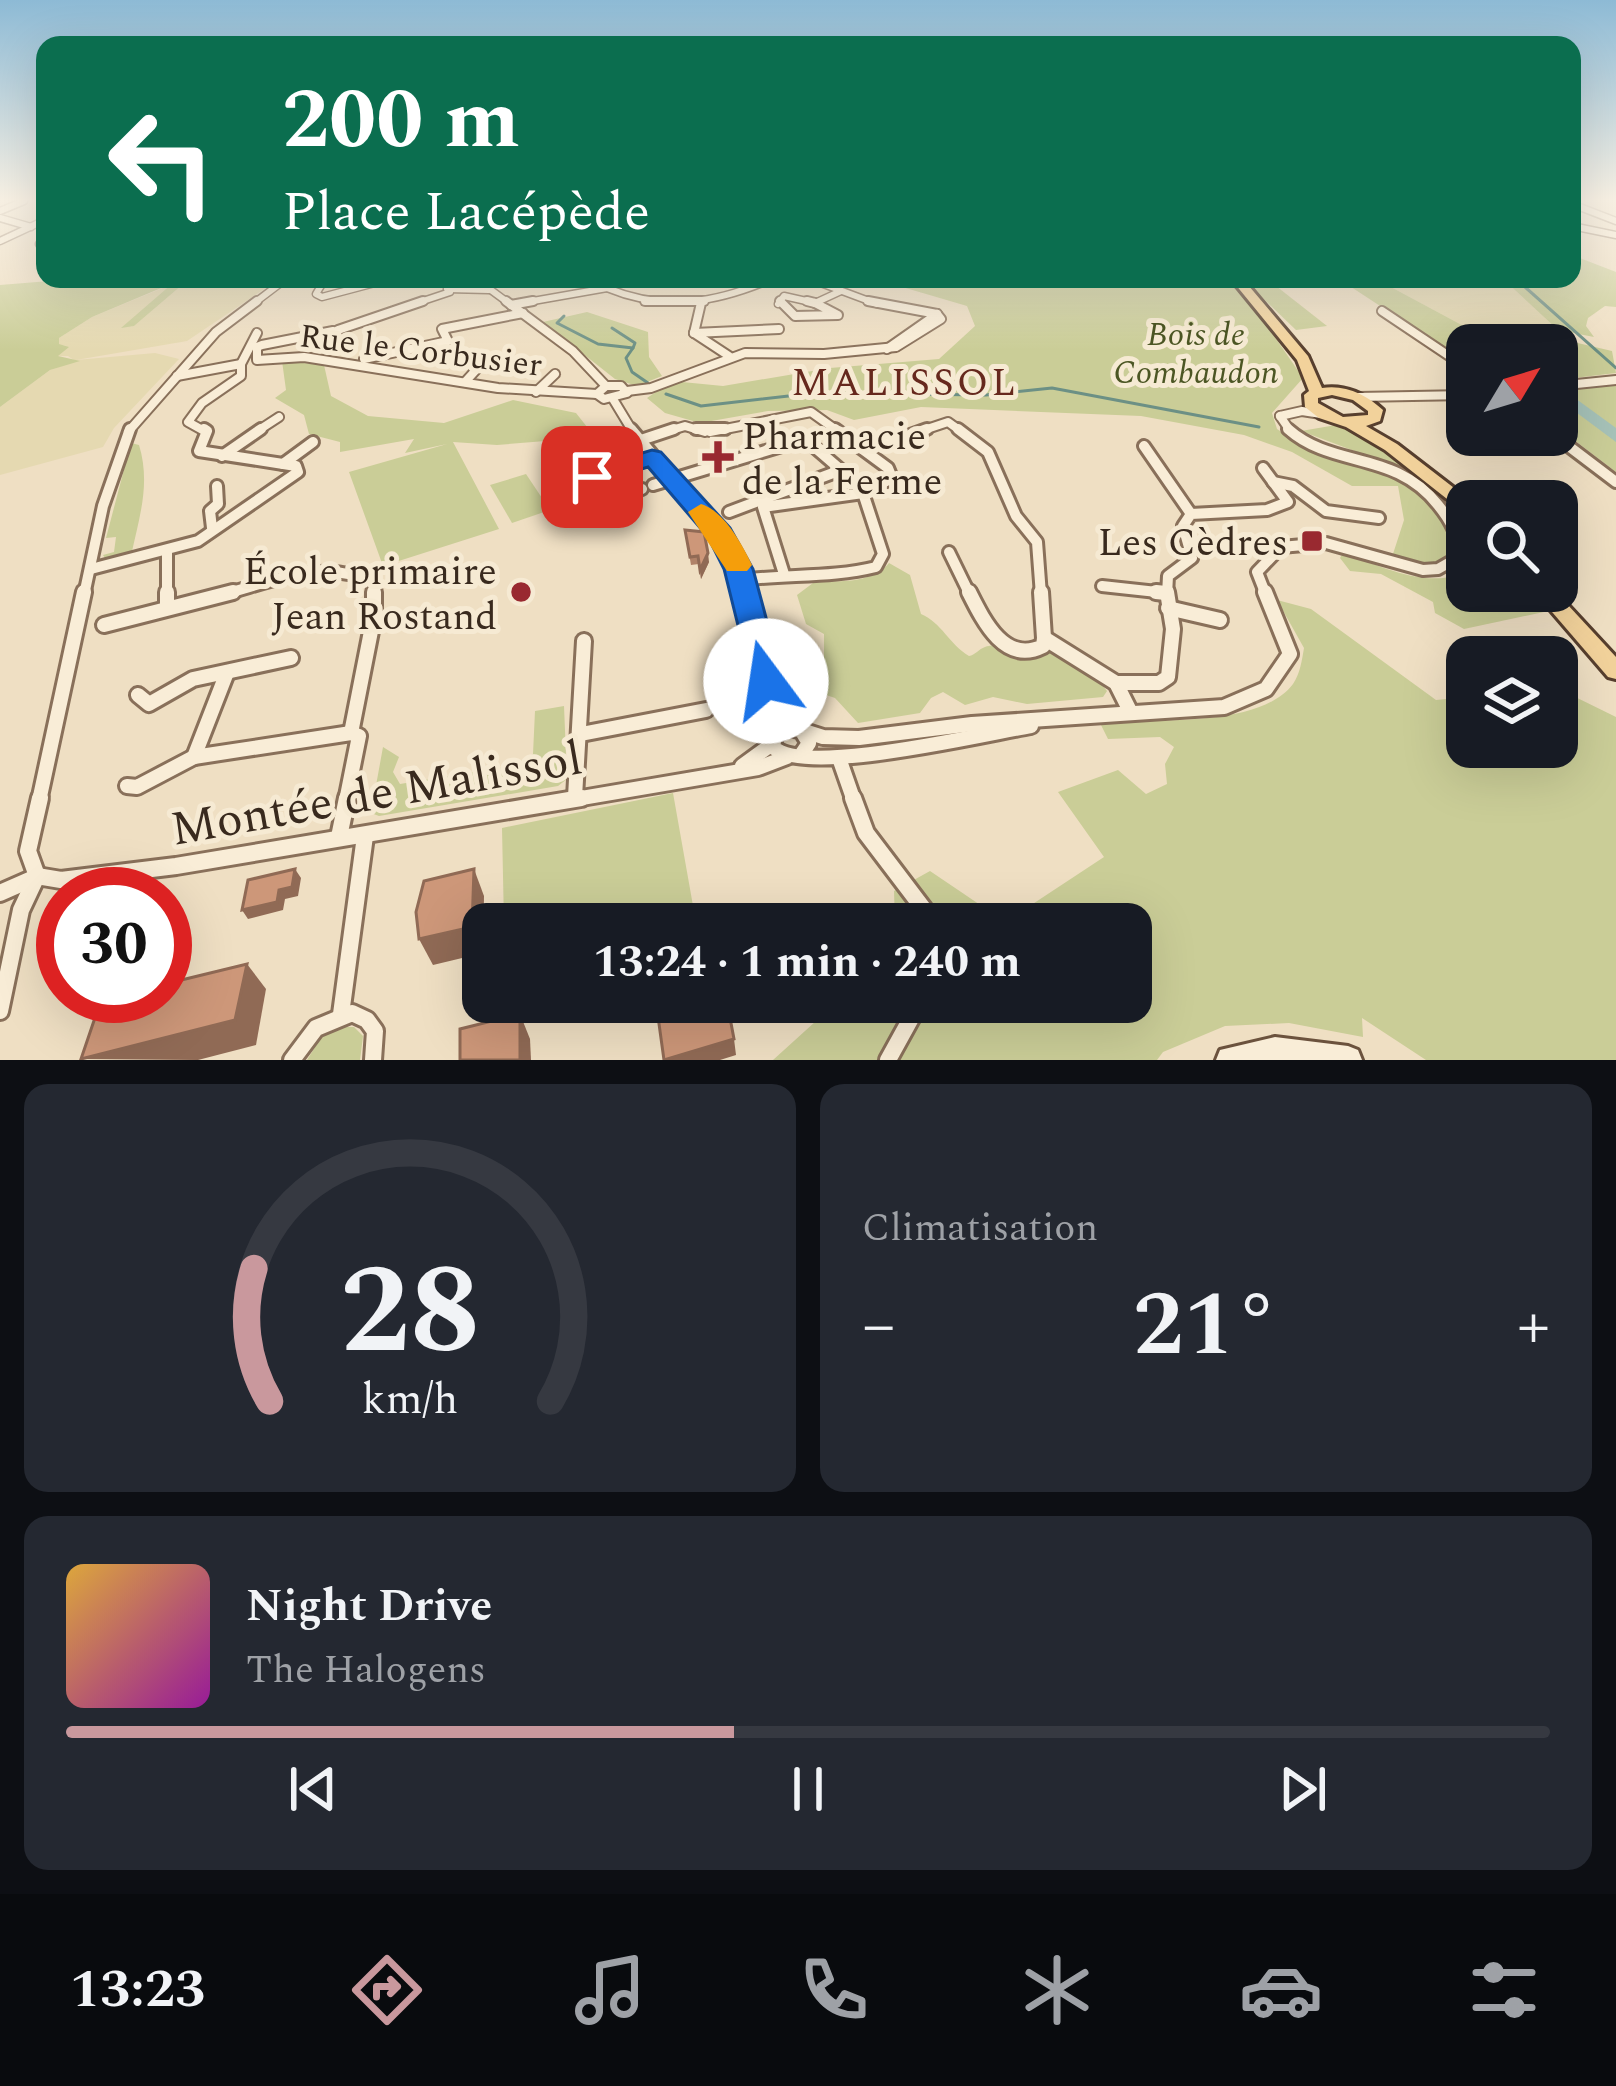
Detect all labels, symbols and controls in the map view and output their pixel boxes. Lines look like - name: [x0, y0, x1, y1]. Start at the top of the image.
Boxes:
- text: 200 m: [282, 57, 520, 185]
- icon: left: [84, 84, 240, 240]
- text: Place Lacépède: [282, 172, 650, 254]
- park label: Bois de Combaudon: [1113, 310, 1279, 398]
- street label: Rue le Corbusier: [297, 311, 545, 391]
- north arrow: [1446, 324, 1578, 456]
- map controls: [1446, 324, 1578, 768]
- district label: MALISSOL: [791, 354, 1019, 413]
- place label: Pharmacie de la Ferme: [742, 408, 942, 512]
- pin: [541, 426, 643, 528]
- icon: arrive: [559, 444, 625, 510]
- marker: Pharmacie de la Ferme: [705, 444, 731, 470]
- button: search: [1446, 480, 1578, 612]
- place label: Les Cèdres: [1098, 514, 1288, 573]
- marker: Les Cèdres: [1299, 528, 1325, 554]
- place label: École primaire Jean Rostand: [243, 543, 497, 647]
- marker: École primaire Jean Rostand: [508, 579, 534, 605]
- position arrow: [703, 618, 829, 744]
- button: layers: [1446, 636, 1578, 768]
- street label: Montée de Malissol: [165, 722, 588, 867]
- speed limit sign: 30: [36, 867, 192, 1023]
- text: 13:24 · 1 min · 240 m: [593, 928, 1021, 997]
- text: Climatisation: [862, 1199, 1098, 1258]
- text: 28: [340, 1218, 480, 1408]
- text: 21°: [1133, 1258, 1279, 1395]
- text: −: [862, 1276, 895, 1377]
- text: +: [1517, 1276, 1550, 1377]
- text: km/h: [362, 1368, 458, 1433]
- text: Night Drive: [246, 1572, 492, 1641]
- text: The Halogens: [246, 1641, 486, 1700]
- icon: previous: [280, 1756, 346, 1822]
- icon: pause: [775, 1756, 841, 1822]
- icon: next: [1270, 1756, 1336, 1822]
- icon: directions: [345, 1948, 429, 2032]
- icon: music: [568, 1948, 652, 2032]
- icon: phone: [792, 1948, 876, 2032]
- icon: climate: [1015, 1948, 1099, 2032]
- icon: car: [1239, 1948, 1323, 2032]
- icon: filters: [1462, 1948, 1546, 2032]
- text: 13:23: [70, 1949, 205, 2031]

